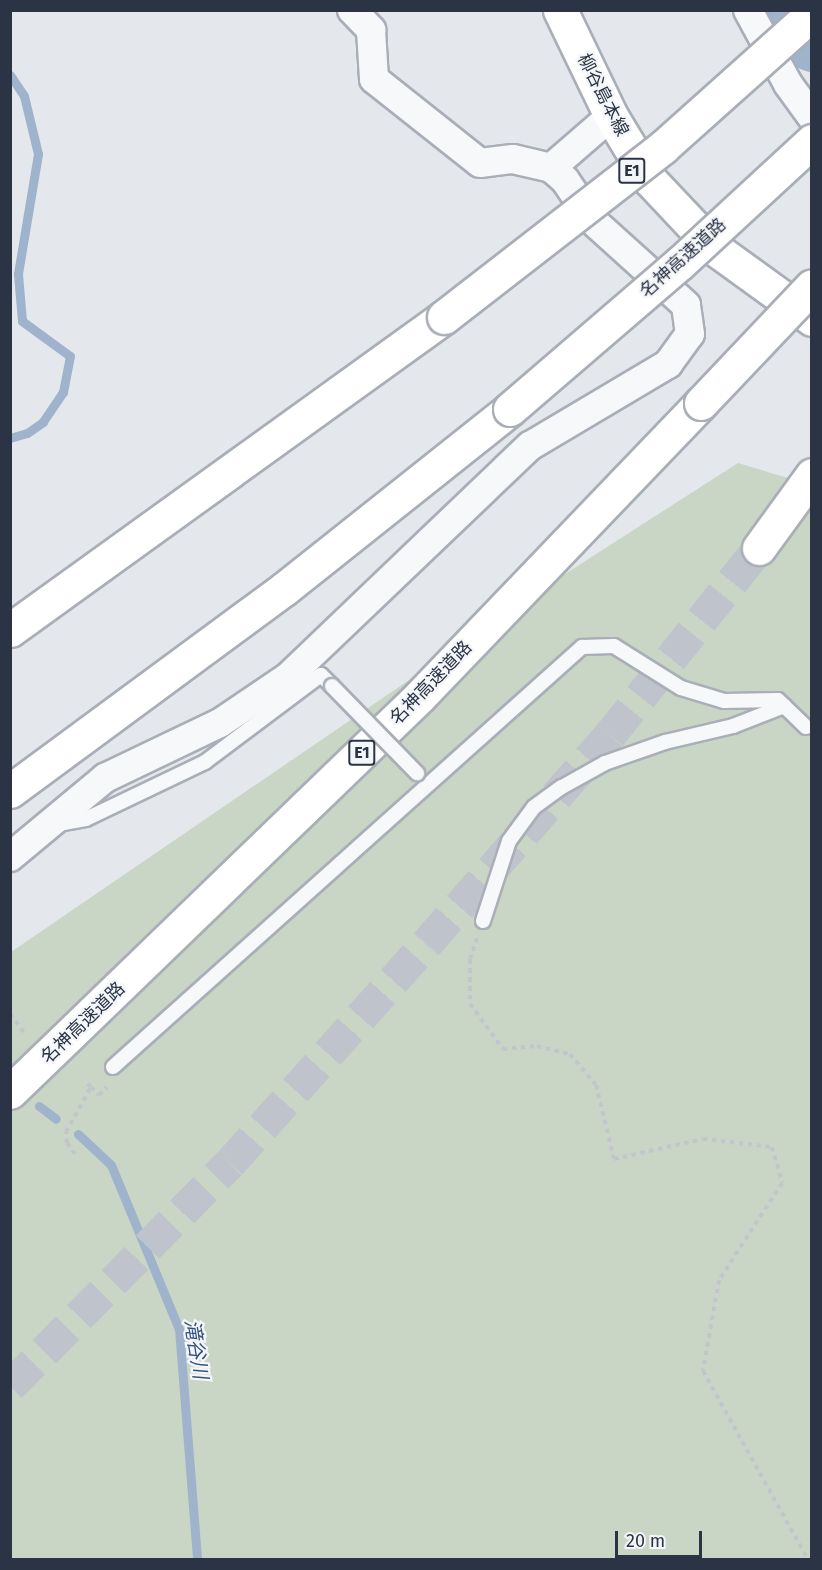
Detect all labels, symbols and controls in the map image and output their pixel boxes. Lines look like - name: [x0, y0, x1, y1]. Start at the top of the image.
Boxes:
- street label: 柳谷島本線: [573, 50, 633, 140]
- road number: E1: [617, 158, 647, 184]
- street label: 名神高速道路: [636, 214, 730, 302]
- street label: 名神高速道路: [386, 637, 476, 729]
- road number: E1: [347, 740, 377, 766]
- street label: 名神高速道路: [37, 978, 129, 1068]
- water label: 滝谷川: [179, 1317, 213, 1381]
- scale bar: [618, 1519, 705, 1557]
- text: 20 m: [626, 1530, 665, 1552]

